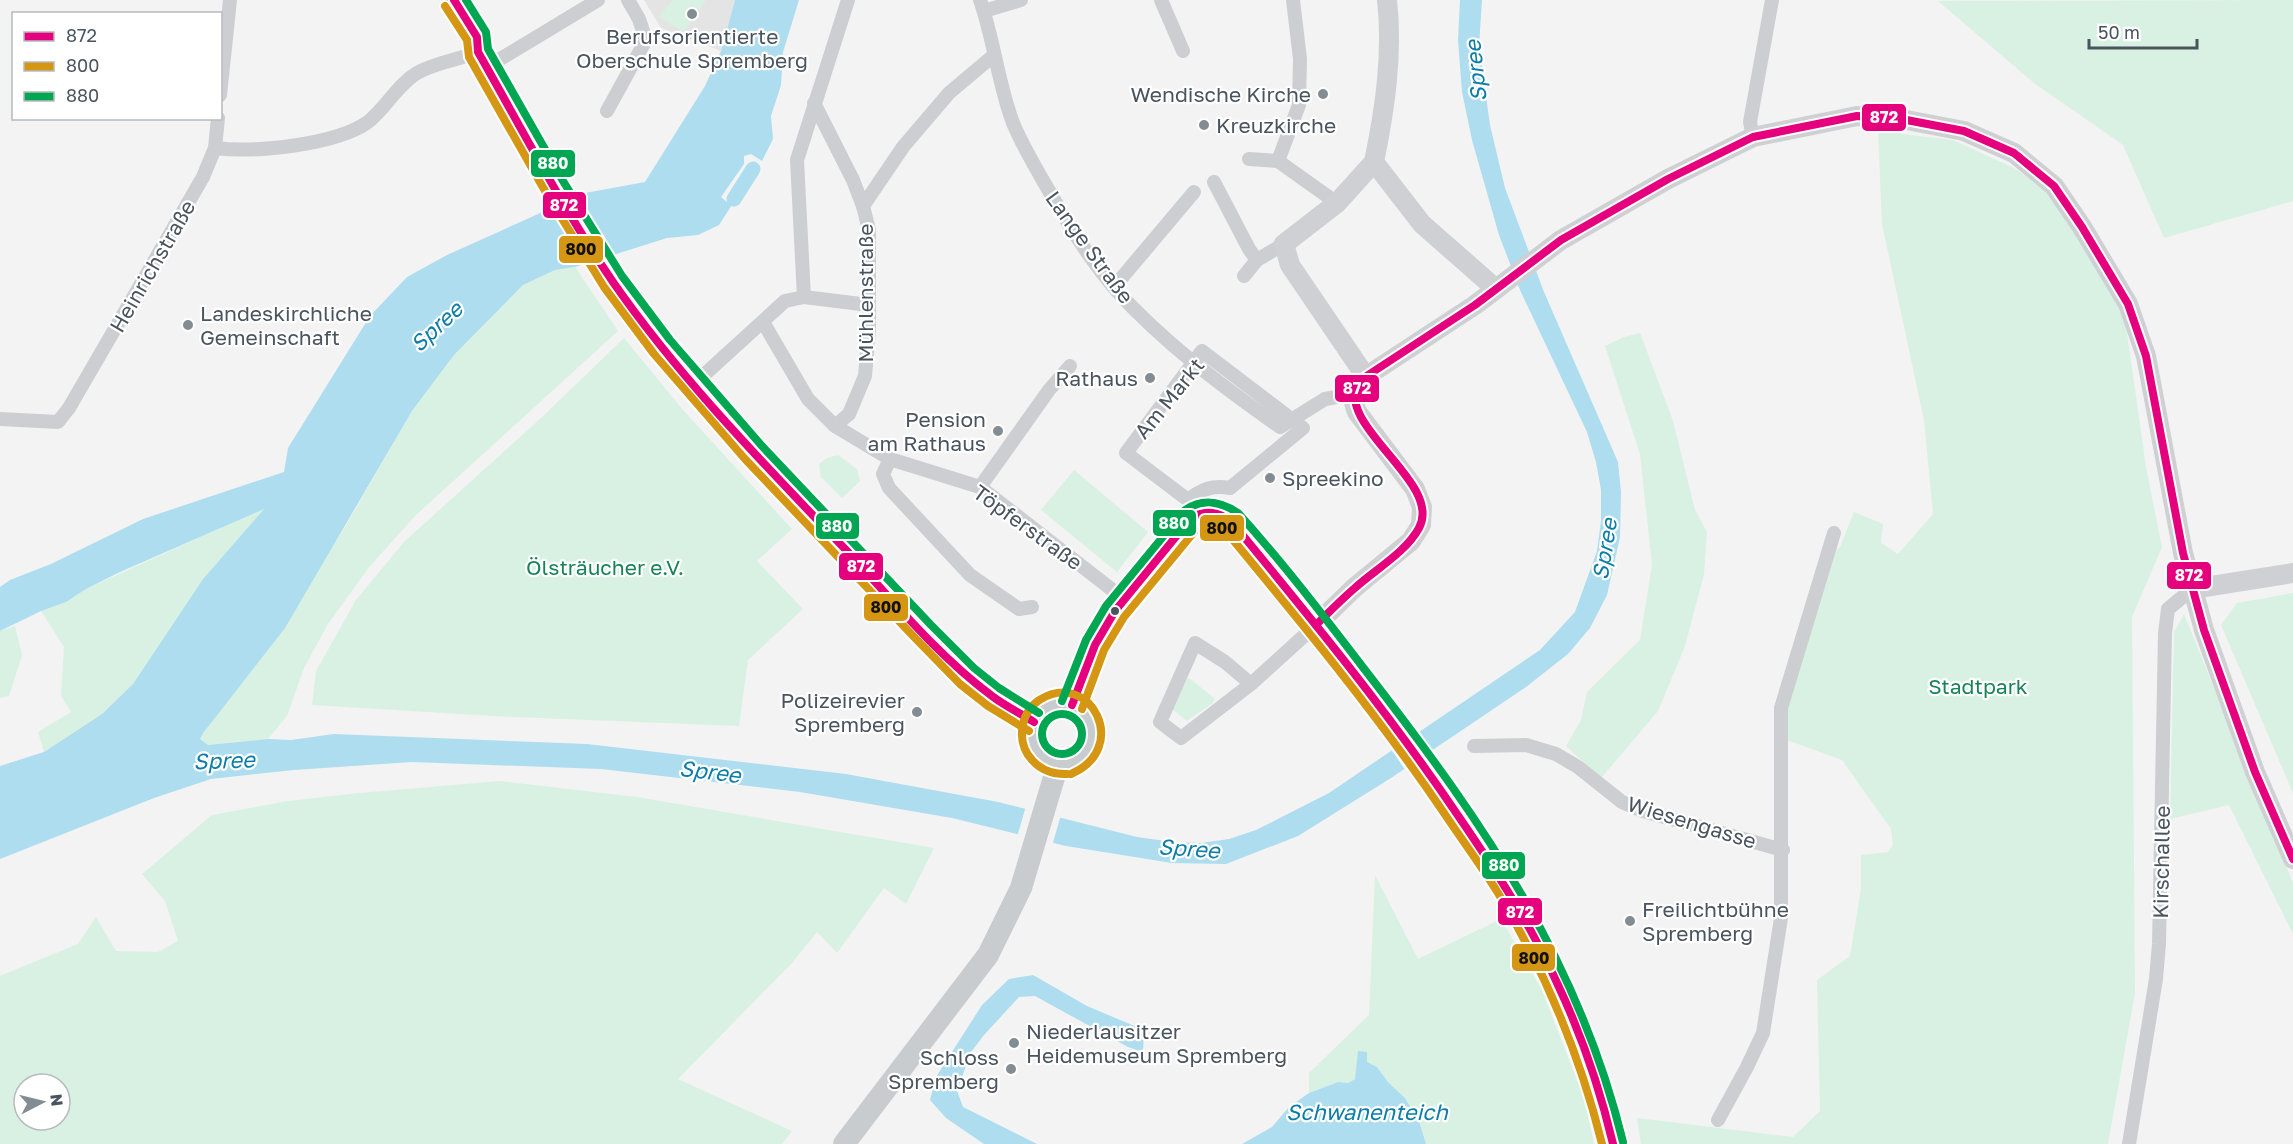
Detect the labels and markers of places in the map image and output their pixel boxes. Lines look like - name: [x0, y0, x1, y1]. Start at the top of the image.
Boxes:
- marker: Berufsorientierte Oberschule Spremberg: [685, 7, 699, 21]
- place label: Berufsorientierte Oberschule Spremberg: [576, 23, 808, 73]
- place label: Wendische Kirche: [1130, 81, 1311, 107]
- marker: Wendische Kirche: [1316, 87, 1330, 101]
- place label: Kreuzkirche: [1216, 112, 1336, 138]
- marker: Kreuzkirche: [1197, 118, 1211, 132]
- place label: Landeskirchliche Gemeinschaft: [200, 300, 372, 350]
- marker: Landeskirchliche Gemeinschaft: [181, 318, 195, 332]
- place label: Rathaus: [1055, 365, 1138, 391]
- marker: Rathaus: [1143, 371, 1157, 385]
- place label: Pension am Rathaus: [868, 406, 986, 456]
- marker: Pension am Rathaus: [991, 424, 1005, 438]
- place label: Spreekino: [1282, 465, 1384, 491]
- marker: Spreekino: [1263, 471, 1277, 485]
- unlabelled marker: [1109, 605, 1121, 617]
- place label: Polizeirevier Spremberg: [780, 687, 905, 737]
- marker: Polizeirevier Spremberg: [910, 705, 924, 719]
- place label: Freilichtbühne Spremberg: [1642, 896, 1789, 946]
- marker: Freilichtbühne Spremberg: [1623, 914, 1637, 928]
- place label: Niederlausitzer Heidemuseum Spremberg: [1026, 1018, 1287, 1068]
- marker: Niederlausitzer Heidemuseum Spremberg: [1007, 1036, 1021, 1050]
- place label: Schloss Spremberg: [888, 1044, 999, 1094]
- marker: Schloss Spremberg: [1004, 1062, 1018, 1076]

